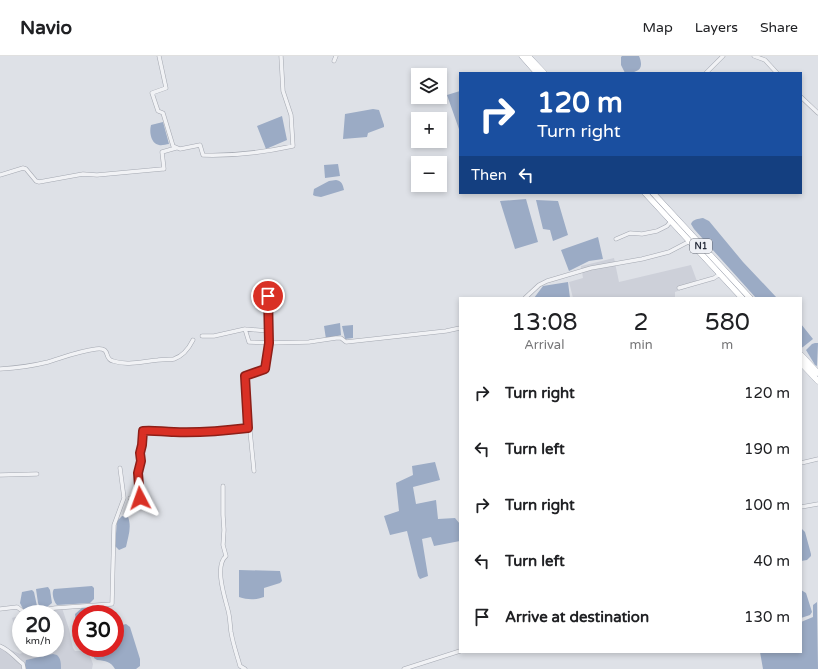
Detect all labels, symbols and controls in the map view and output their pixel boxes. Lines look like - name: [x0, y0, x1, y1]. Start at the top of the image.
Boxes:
- text: Navio: [20, 17, 72, 39]
- text: Map: [643, 19, 673, 36]
- text: Layers: [695, 19, 738, 36]
- text: Share: [760, 19, 798, 36]
- map controls: [411, 68, 447, 192]
- button: layers: [411, 68, 447, 104]
- text: 120 m: [537, 86, 623, 120]
- icon: right: [471, 88, 523, 140]
- button: +: [411, 112, 447, 148]
- text: Turn right: [537, 120, 621, 142]
- button: −: [411, 156, 447, 192]
- icon: left: [515, 164, 537, 186]
- text: Then: [471, 166, 507, 184]
- road number: N1: [690, 239, 712, 253]
- pin: [251, 279, 285, 313]
- icon: arrive: [257, 285, 279, 307]
- text: 13:08: [511, 308, 578, 337]
- text: 2: [634, 308, 649, 337]
- text: 580: [705, 308, 750, 337]
- text: Arrival: [524, 337, 564, 353]
- text: min: [630, 337, 653, 353]
- text: m: [721, 337, 733, 353]
- icon: right: [471, 382, 493, 404]
- text: Turn right: [505, 384, 575, 402]
- text: 120 m: [744, 384, 790, 402]
- icon: left: [471, 438, 493, 460]
- text: Turn left: [505, 440, 565, 458]
- text: 190 m: [744, 440, 790, 458]
- position arrow: [119, 477, 161, 519]
- icon: right: [471, 494, 493, 516]
- text: Turn right: [505, 496, 575, 514]
- text: 100 m: [744, 496, 790, 514]
- icon: left: [471, 550, 493, 572]
- text: Turn left: [505, 552, 565, 570]
- text: 40 m: [753, 552, 790, 570]
- speed limit sign: 30: [72, 605, 124, 657]
- icon: arrive: [471, 606, 493, 628]
- text: Arrive at destination: [505, 608, 649, 626]
- text: 130 m: [744, 608, 790, 626]
- text: 20: [25, 614, 51, 638]
- text: km/h: [25, 635, 51, 647]

